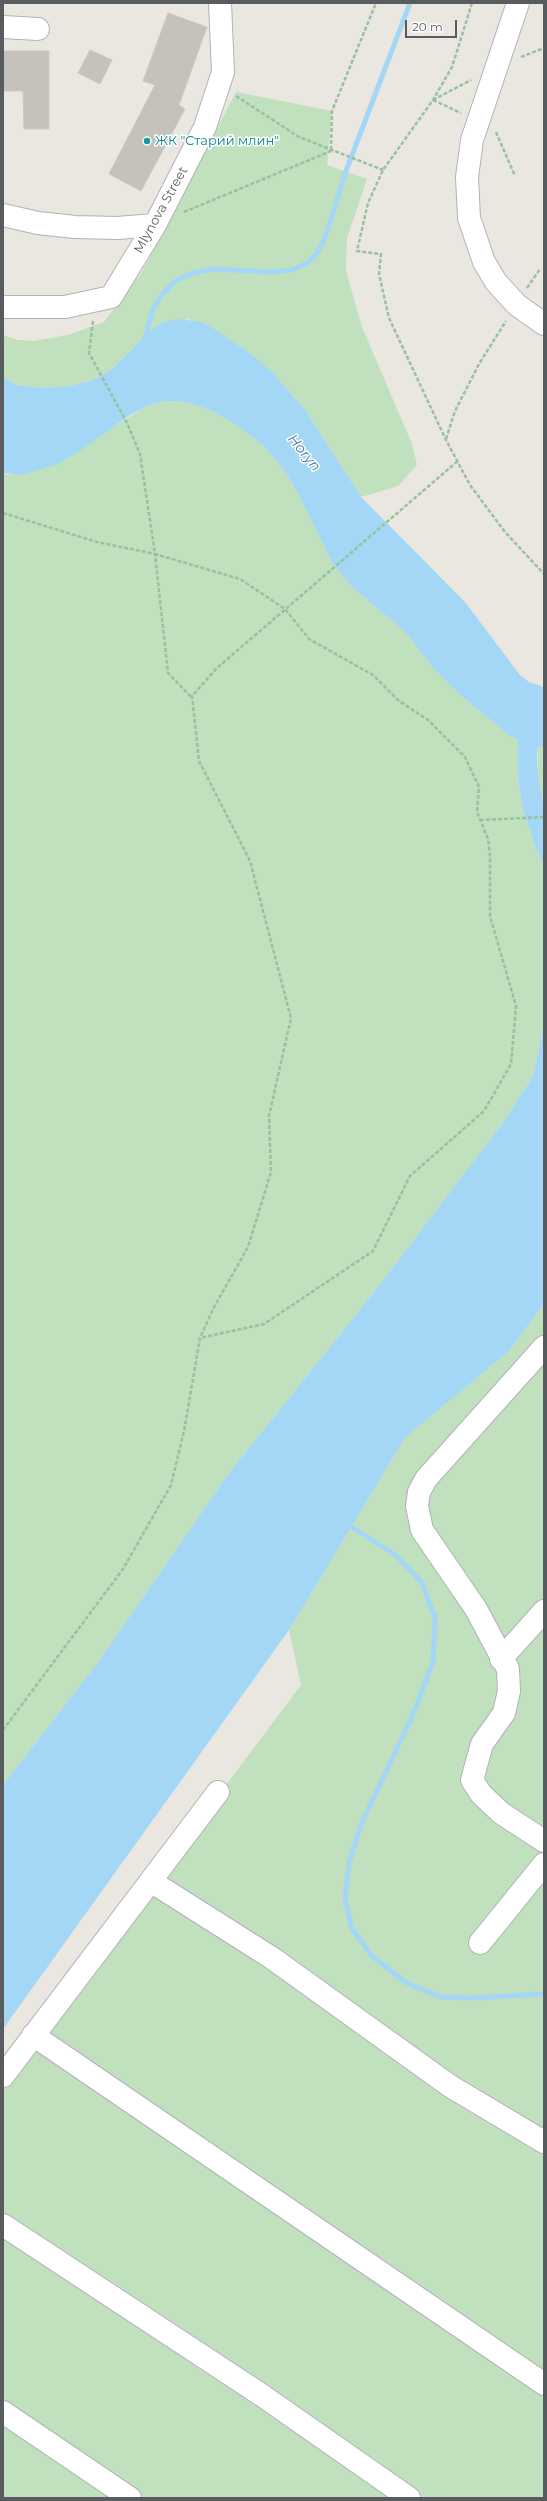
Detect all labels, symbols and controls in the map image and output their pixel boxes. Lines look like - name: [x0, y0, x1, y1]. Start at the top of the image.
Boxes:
- scale bar: [407, 12, 459, 38]
- text: 20 m: [412, 19, 443, 34]
- place label: ЖК "Старий млин": [155, 133, 279, 149]
- marker: ЖК "Старий млин": [142, 136, 152, 146]
- street label: Mlynova Street: [131, 164, 191, 256]
- water label: Horyn: [284, 431, 324, 475]

